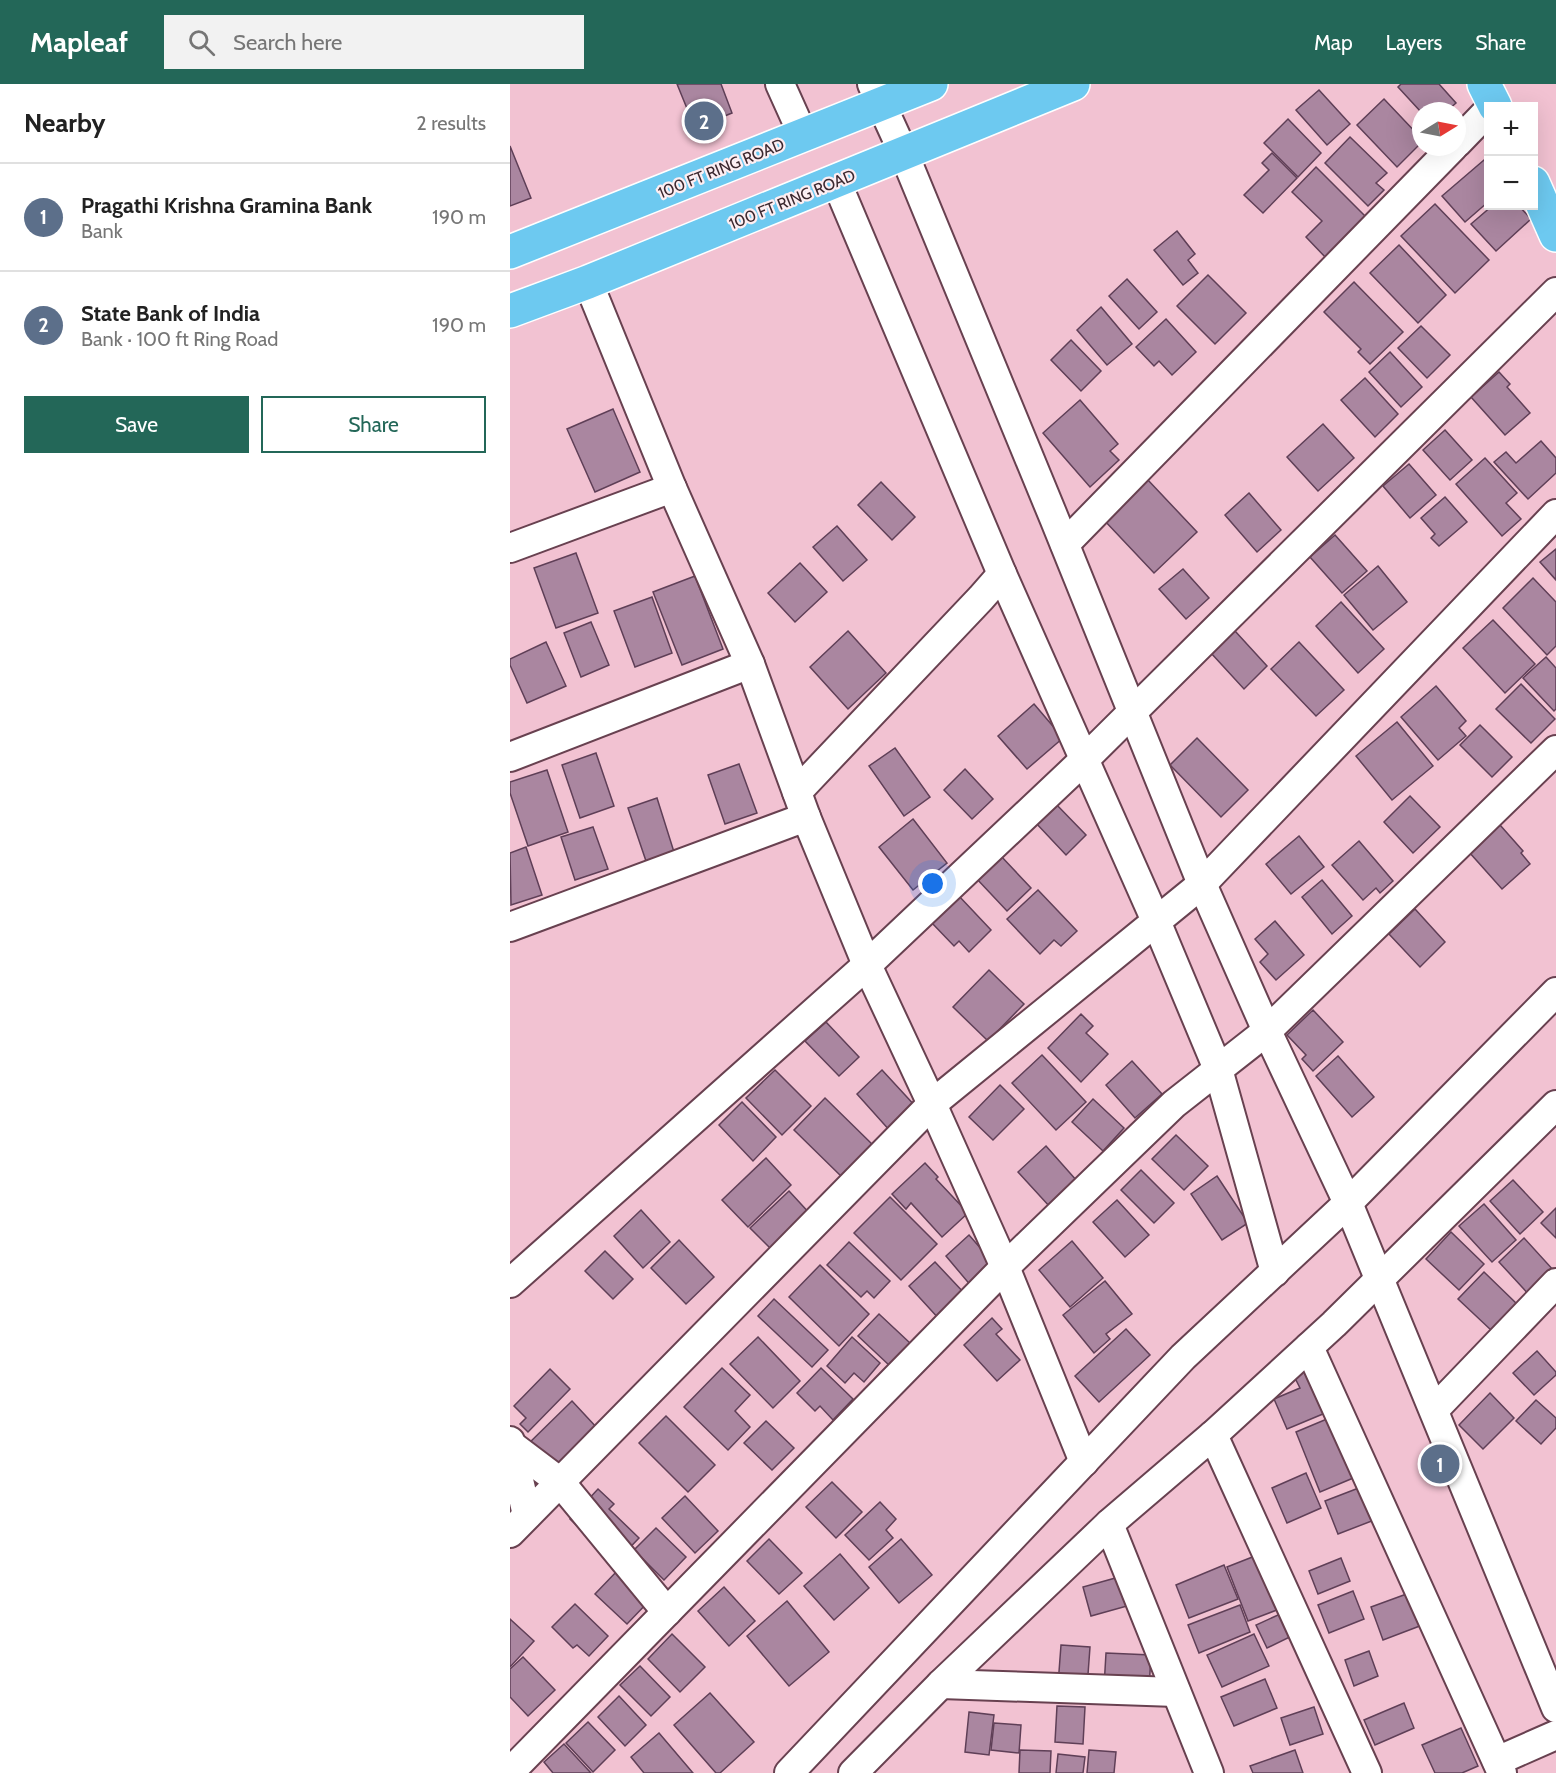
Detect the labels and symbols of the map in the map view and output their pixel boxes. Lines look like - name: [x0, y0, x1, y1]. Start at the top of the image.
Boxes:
- pin: 2: [684, 99, 724, 144]
- north arrow: [1412, 102, 1466, 156]
- street label: 100 FT RING ROAD: [655, 134, 787, 202]
- street label: 100 FT RING ROAD: [726, 165, 858, 233]
- your location: [918, 869, 947, 898]
- pin: 1: [1420, 1442, 1460, 1486]

